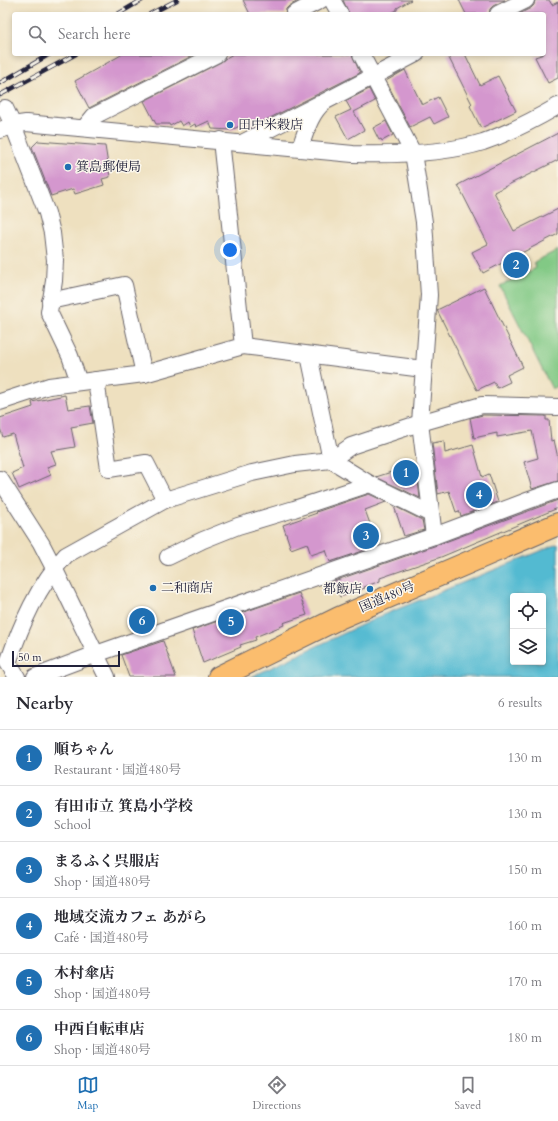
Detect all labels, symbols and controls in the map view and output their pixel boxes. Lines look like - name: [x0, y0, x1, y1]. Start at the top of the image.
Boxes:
- search box: [12, 12, 546, 56]
- icon: search: [26, 23, 48, 45]
- text: Search here: [58, 24, 131, 44]
- place label: 田中米穀店: [238, 116, 303, 134]
- marker: 田中米穀店: [225, 120, 235, 130]
- place label: 箕島郵便局: [76, 158, 141, 176]
- marker: 箕島郵便局: [63, 162, 73, 172]
- your location: [220, 240, 240, 260]
- pin: 2: [503, 250, 529, 280]
- pin: 1: [393, 458, 419, 488]
- pin: 4: [466, 480, 492, 510]
- pin: 3: [353, 521, 379, 551]
- street label: 国道480号: [356, 577, 418, 617]
- place label: 二和商店: [161, 579, 213, 597]
- place label: 都飯店: [323, 580, 362, 598]
- marker: 二和商店: [148, 583, 158, 593]
- marker: 都飯店: [365, 584, 375, 594]
- map controls: [510, 593, 546, 665]
- button: locate: [510, 593, 546, 629]
- pin: 6: [129, 606, 155, 636]
- pin: 5: [218, 607, 244, 637]
- button: layers: [510, 629, 546, 665]
- scale bar: [12, 649, 120, 668]
- text: 50 m: [18, 650, 42, 665]
- text: Nearby: [16, 692, 73, 715]
- text: 6 results: [498, 694, 542, 712]
- text: 順ちゃん: [54, 739, 114, 759]
- text: 1: [26, 749, 32, 767]
- text: 130 m: [508, 749, 542, 767]
- text: Restaurant · 国道480号: [54, 761, 181, 779]
- text: 有田市立 箕島小学校: [54, 796, 193, 816]
- text: 2: [26, 805, 32, 823]
- text: 130 m: [508, 805, 542, 823]
- text: School: [54, 816, 91, 834]
- text: まるふく呉服店: [54, 851, 159, 871]
- text: 3: [26, 861, 32, 879]
- text: 150 m: [508, 861, 542, 879]
- text: Shop · 国道480号: [54, 873, 151, 891]
- text: 地域交流カフェ あがら: [54, 907, 207, 927]
- text: 4: [26, 917, 32, 935]
- text: 160 m: [508, 917, 542, 935]
- text: Café · 国道480号: [54, 929, 149, 947]
- text: 木村傘店: [54, 963, 114, 983]
- text: 5: [26, 973, 32, 991]
- text: 170 m: [508, 973, 542, 991]
- text: Shop · 国道480号: [54, 985, 151, 1003]
- text: 中西自転車店: [54, 1019, 144, 1039]
- text: 6: [26, 1029, 32, 1047]
- text: 180 m: [508, 1029, 542, 1047]
- text: Shop · 国道480号: [54, 1041, 151, 1059]
- tab: Map: [77, 1074, 99, 1113]
- tab: Directions: [252, 1074, 301, 1113]
- tab: Saved: [455, 1074, 481, 1113]

